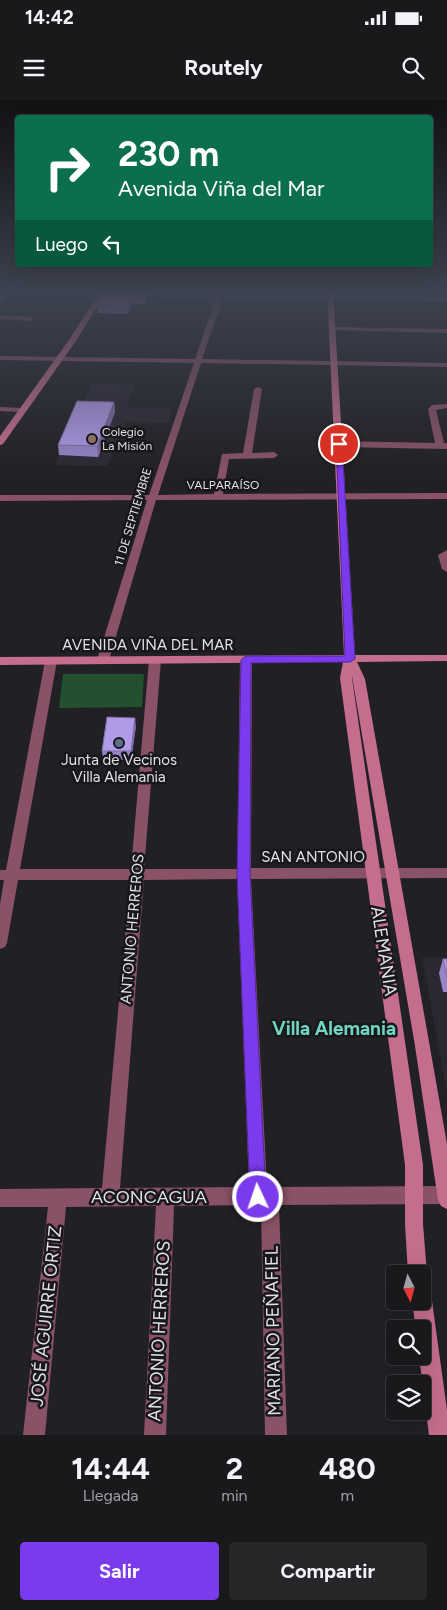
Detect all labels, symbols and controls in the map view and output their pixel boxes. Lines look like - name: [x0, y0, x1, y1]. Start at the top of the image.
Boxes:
- text: 14:42: [25, 6, 74, 29]
- icon: menu: [20, 54, 48, 82]
- text: Routely: [184, 54, 263, 81]
- icon: search: [399, 54, 427, 82]
- text: 230 m: [118, 133, 219, 175]
- icon: right: [35, 135, 100, 200]
- text: Avenida Viña del Mar: [118, 175, 325, 202]
- icon: left: [98, 230, 126, 258]
- text: Luego: [35, 233, 88, 256]
- pin: [318, 423, 360, 465]
- place label: Colegio La Misión: [102, 425, 153, 453]
- icon: arrive: [325, 430, 353, 458]
- marker: Colegio La Misión: [86, 433, 98, 445]
- street label: 11 DE SEPTIEMBRE: [111, 466, 155, 568]
- street label: VALPARAÍSO: [187, 478, 259, 492]
- street label: AVENIDA VIÑA DEL MAR: [62, 636, 234, 654]
- marker: Junta de Vecinos Villa Alemania: [113, 737, 125, 749]
- place label: Junta de Vecinos Villa Alemania: [61, 751, 177, 786]
- street label: SAN ANTONIO: [261, 848, 365, 866]
- street label: ANTONIO HERREROS: [116, 853, 148, 1005]
- street label: ALEMANIA: [366, 905, 402, 997]
- district label: Villa Alemania: [272, 1017, 396, 1040]
- position arrow: [231, 1170, 283, 1222]
- street label: ACONCAGUA: [91, 1186, 207, 1208]
- street label: JOSÉ AGUIRRE ORTIZ: [26, 1225, 66, 1407]
- street label: ANTONIO HERREROS: [143, 1240, 175, 1422]
- street label: MARIANO PEÑAFIEL: [261, 1245, 285, 1416]
- north arrow: [386, 1265, 431, 1310]
- map controls: [386, 1265, 431, 1420]
- button: search: [386, 1320, 431, 1365]
- button: layers: [386, 1375, 431, 1420]
- text: 14:44: [71, 1450, 150, 1487]
- text: 2: [226, 1450, 243, 1487]
- text: 480: [319, 1450, 376, 1487]
- text: Llegada: [83, 1486, 138, 1505]
- text: min: [221, 1486, 248, 1505]
- text: m: [340, 1486, 354, 1505]
- button: Salir: [20, 1542, 219, 1600]
- button: Compartir: [229, 1542, 427, 1600]

